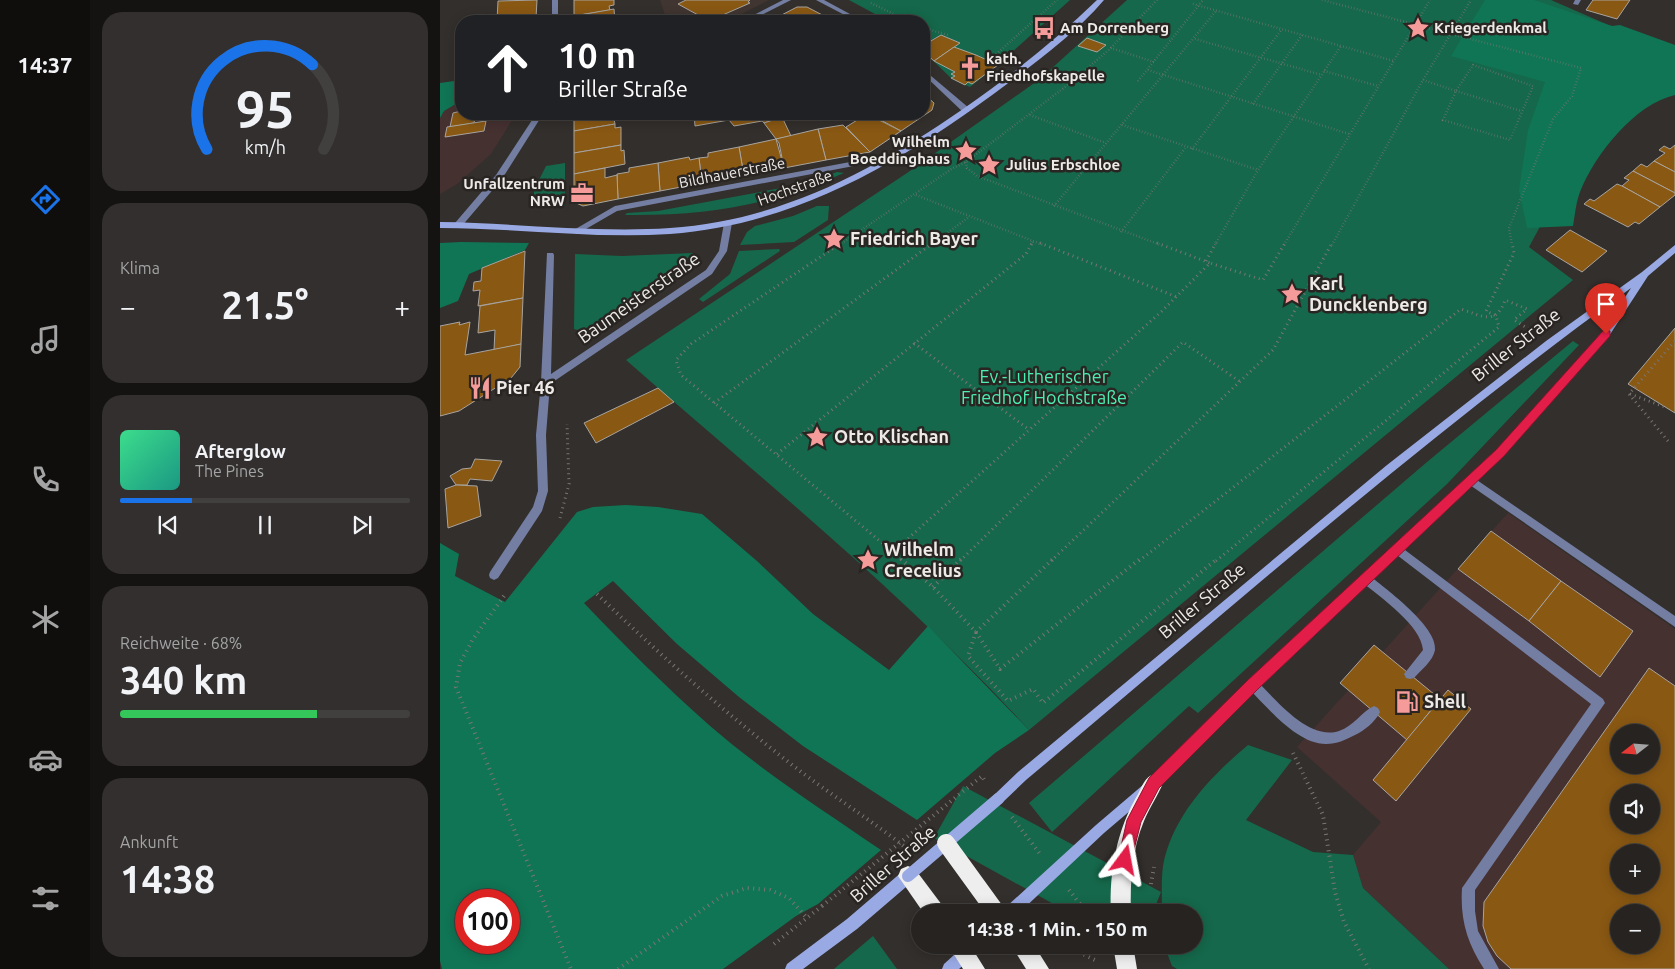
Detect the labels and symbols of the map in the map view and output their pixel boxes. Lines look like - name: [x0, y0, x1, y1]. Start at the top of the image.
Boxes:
- bus stop icon: Am Dorrenberg: [1031, 15, 1057, 41]
- place icon: Kriegerdenkmal: [1405, 15, 1431, 41]
- place label: Am Dorrenberg: [1060, 19, 1169, 36]
- place label: Kriegerdenkmal: [1434, 19, 1547, 36]
- place label: kath. Friedhofskapelle: [986, 50, 1105, 84]
- church icon: kath. Friedhofskapelle: [957, 55, 983, 81]
- place label: Wilhelm Boeddinghaus: [850, 133, 950, 167]
- place icon: Wilhelm Boeddinghaus: [953, 138, 979, 164]
- place icon: Julius Erbschloe: [976, 152, 1002, 178]
- street label: Bildhauerstraße: [677, 154, 786, 191]
- place label: Julius Erbschloe: [1006, 156, 1120, 173]
- street label: Hochstraße: [755, 166, 834, 209]
- place label: Unfallzentrum NRW: [463, 175, 565, 209]
- office icon: Unfallzentrum NRW: [569, 180, 595, 206]
- place icon: Friedrich Bayer: [821, 226, 847, 252]
- place label: Friedrich Bayer: [850, 228, 979, 248]
- street label: Baumeisterstraße: [574, 248, 703, 347]
- place label: Karl Duncklenberg: [1309, 273, 1427, 314]
- place icon: Karl Duncklenberg: [1279, 281, 1305, 307]
- pin: [1585, 283, 1627, 334]
- street label: Briller Straße: [1467, 304, 1563, 385]
- park label: Ev.-Lutherischer Friedhof Hochstraße: [961, 366, 1127, 407]
- restaurant icon: Pier 46: [467, 375, 493, 401]
- place label: Pier 46: [496, 377, 555, 397]
- place icon: Otto Klischan: [804, 424, 830, 450]
- place label: Otto Klischan: [834, 426, 949, 446]
- place label: Wilhelm Crecelius: [884, 539, 961, 580]
- place icon: Wilhelm Crecelius: [855, 547, 881, 573]
- street label: Briller Straße: [1154, 558, 1248, 642]
- fuel station icon: Shell: [1394, 689, 1420, 715]
- place label: Shell: [1424, 691, 1467, 711]
- north arrow: [1610, 724, 1660, 774]
- street label: Briller Straße: [846, 821, 939, 906]
- position arrow: [1098, 833, 1150, 885]
- speed limit sign: 100: [455, 889, 520, 954]

